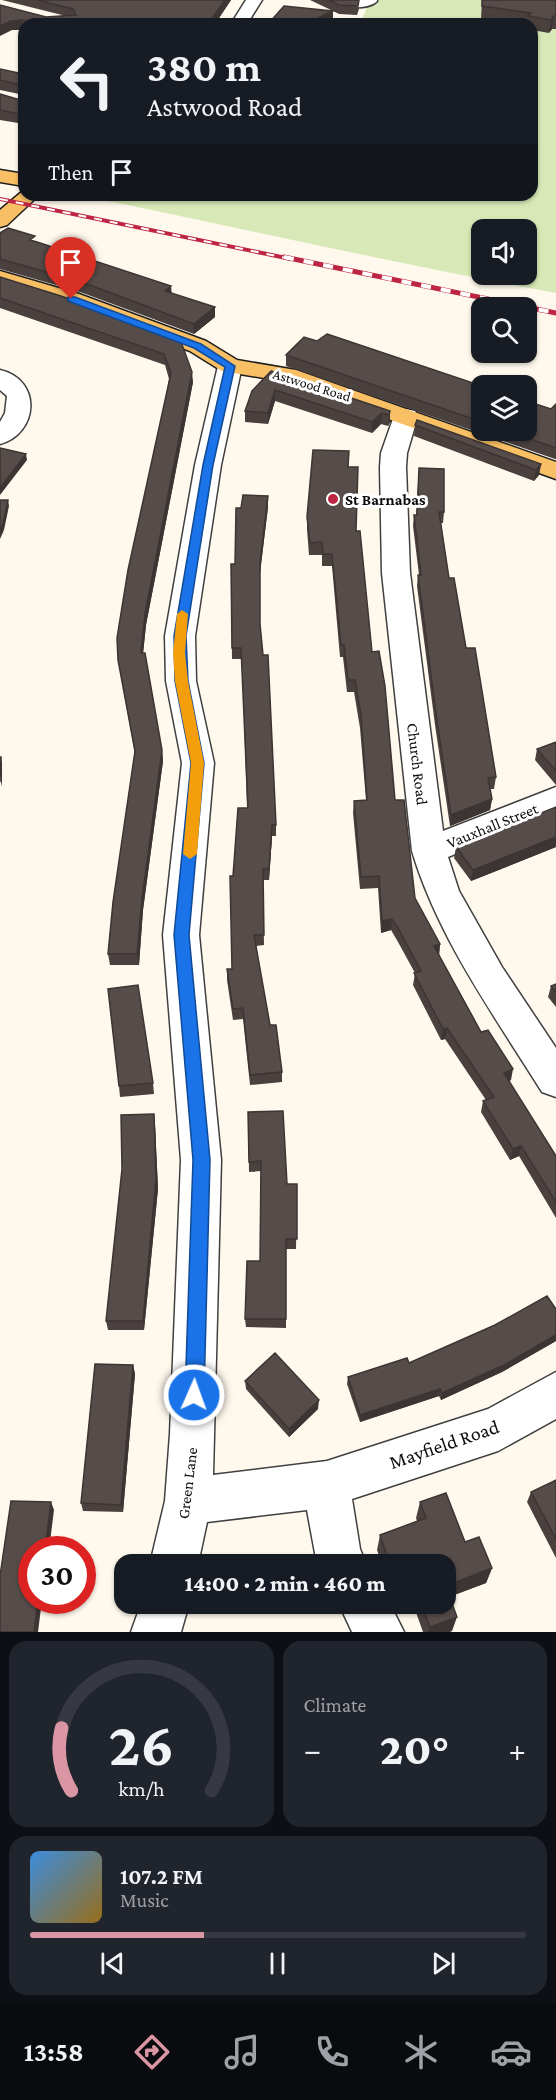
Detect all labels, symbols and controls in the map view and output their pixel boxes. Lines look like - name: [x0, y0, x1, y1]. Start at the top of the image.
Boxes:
- icon: left: [48, 42, 126, 120]
- text: 380 m: [147, 43, 261, 90]
- text: Astwood Road: [147, 92, 302, 122]
- icon: arrive: [105, 156, 138, 189]
- text: Then: [48, 160, 93, 185]
- map controls: [471, 219, 537, 441]
- button: sound: [471, 219, 537, 285]
- pin: [45, 237, 96, 299]
- icon: arrive: [54, 246, 87, 279]
- button: search: [471, 297, 537, 363]
- street label: Astwood Road: [271, 366, 353, 405]
- button: layers: [471, 375, 537, 441]
- place label: St Barnabas: [345, 491, 426, 508]
- marker: St Barnabas: [326, 492, 340, 506]
- street label: Church Road: [404, 722, 431, 807]
- street label: Vauxhall Street: [444, 799, 541, 851]
- position arrow: [162, 1363, 226, 1427]
- street label: Mayfield Road: [386, 1415, 503, 1474]
- street label: Green Lane: [175, 1446, 200, 1520]
- speed limit sign: 30: [18, 1536, 96, 1614]
- text: 14:00 · 2 min · 460 m: [184, 1571, 386, 1596]
- text: Climate: [304, 1694, 366, 1716]
- text: 26: [108, 1709, 174, 1778]
- text: 20°: [380, 1724, 450, 1774]
- text: −: [304, 1731, 321, 1768]
- text: +: [509, 1731, 526, 1768]
- text: km/h: [118, 1777, 165, 1801]
- text: 107.2 FM: [120, 1864, 203, 1889]
- text: Music: [120, 1889, 169, 1911]
- icon: previous: [96, 1947, 129, 1980]
- icon: pause: [261, 1947, 294, 1980]
- icon: next: [427, 1947, 460, 1980]
- icon: directions: [131, 2031, 173, 2073]
- icon: music: [221, 2031, 263, 2073]
- icon: phone: [311, 2031, 353, 2073]
- icon: climate: [400, 2031, 442, 2073]
- icon: car: [490, 2031, 532, 2073]
- text: 13:58: [24, 2037, 84, 2067]

